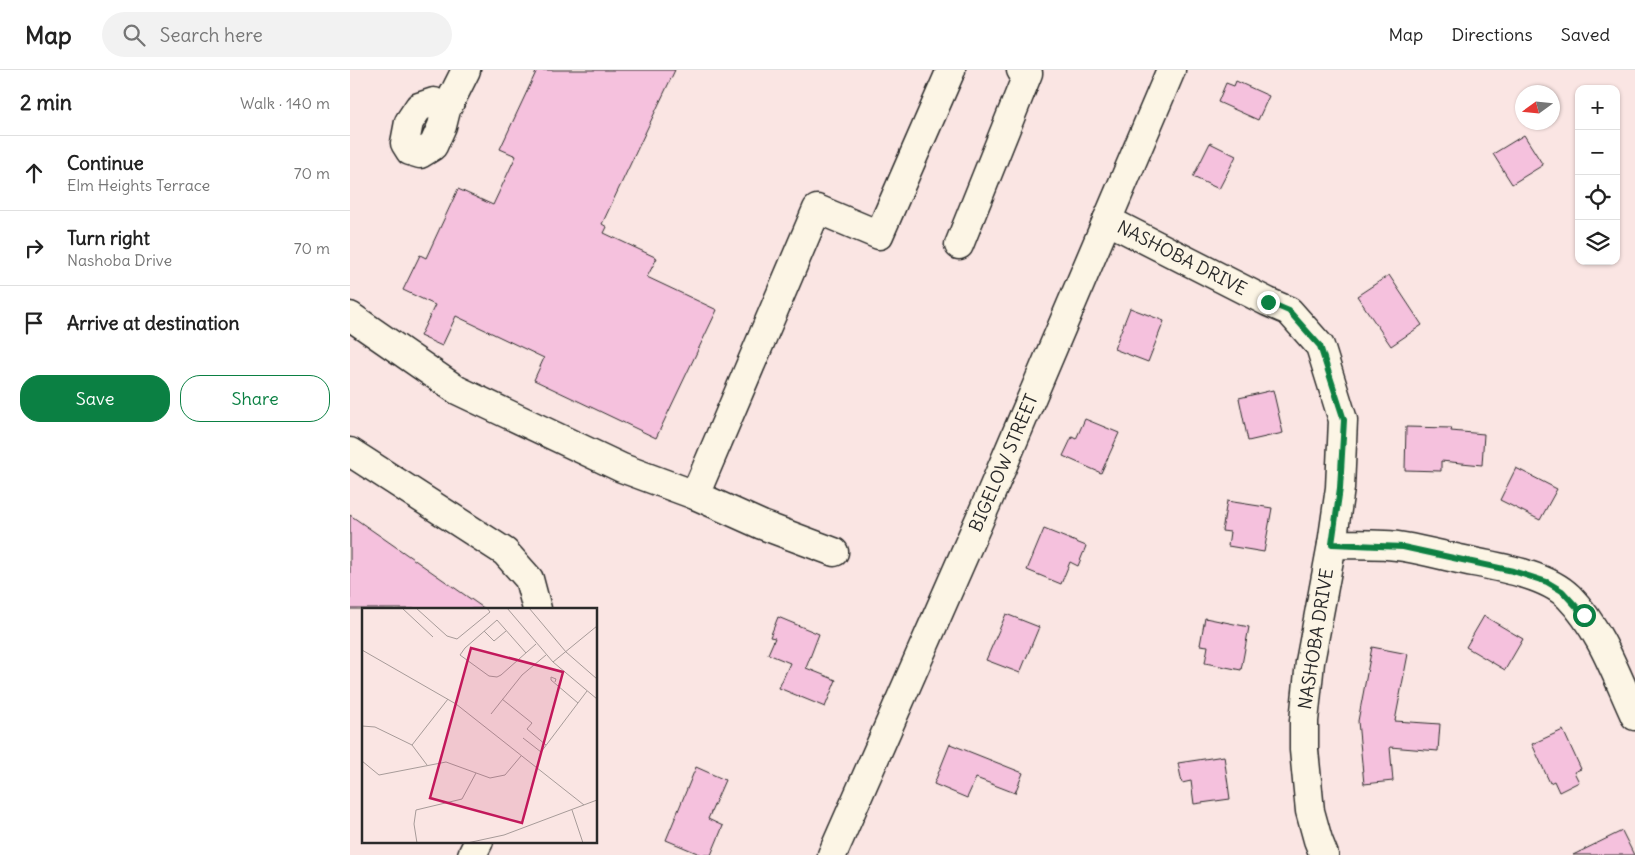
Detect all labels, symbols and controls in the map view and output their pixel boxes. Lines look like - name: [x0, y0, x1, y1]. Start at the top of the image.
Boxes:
- search box: [102, 12, 452, 57]
- text: Map: [25, 20, 72, 50]
- icon: search: [120, 21, 148, 49]
- text: Search here: [160, 23, 263, 47]
- text: Map: [1388, 23, 1423, 46]
- text: Directions: [1451, 23, 1533, 46]
- text: Saved: [1561, 23, 1610, 46]
- north arrow: [1515, 85, 1560, 130]
- map controls: [1575, 85, 1620, 265]
- button: +: [1575, 85, 1620, 130]
- text: 2 min: [20, 89, 72, 116]
- text: Walk · 140 m: [240, 93, 330, 113]
- button: −: [1575, 130, 1620, 175]
- text: Continue: [67, 151, 144, 175]
- icon: ahead: [20, 159, 48, 187]
- text: 70 m: [294, 163, 330, 183]
- text: Elm Heights Terrace: [67, 175, 210, 195]
- button: locate: [1575, 175, 1620, 220]
- street label: NASHOBA DRIVE: [1113, 215, 1251, 300]
- button: layers: [1575, 220, 1620, 265]
- text: Turn right: [67, 226, 150, 250]
- icon: right: [20, 234, 48, 262]
- text: 70 m: [294, 238, 330, 258]
- text: Nashoba Drive: [67, 250, 172, 270]
- route end: [1257, 291, 1280, 314]
- icon: arrive: [20, 309, 48, 337]
- text: Arrive at destination: [67, 311, 240, 335]
- button: Save: [20, 375, 170, 422]
- button: Share: [180, 375, 330, 422]
- street label: BIGELOW STREET: [964, 390, 1043, 535]
- street label: NASHOBA DRIVE: [1293, 567, 1338, 711]
- route start: [1573, 604, 1596, 627]
- inset map: [362, 608, 598, 842]

